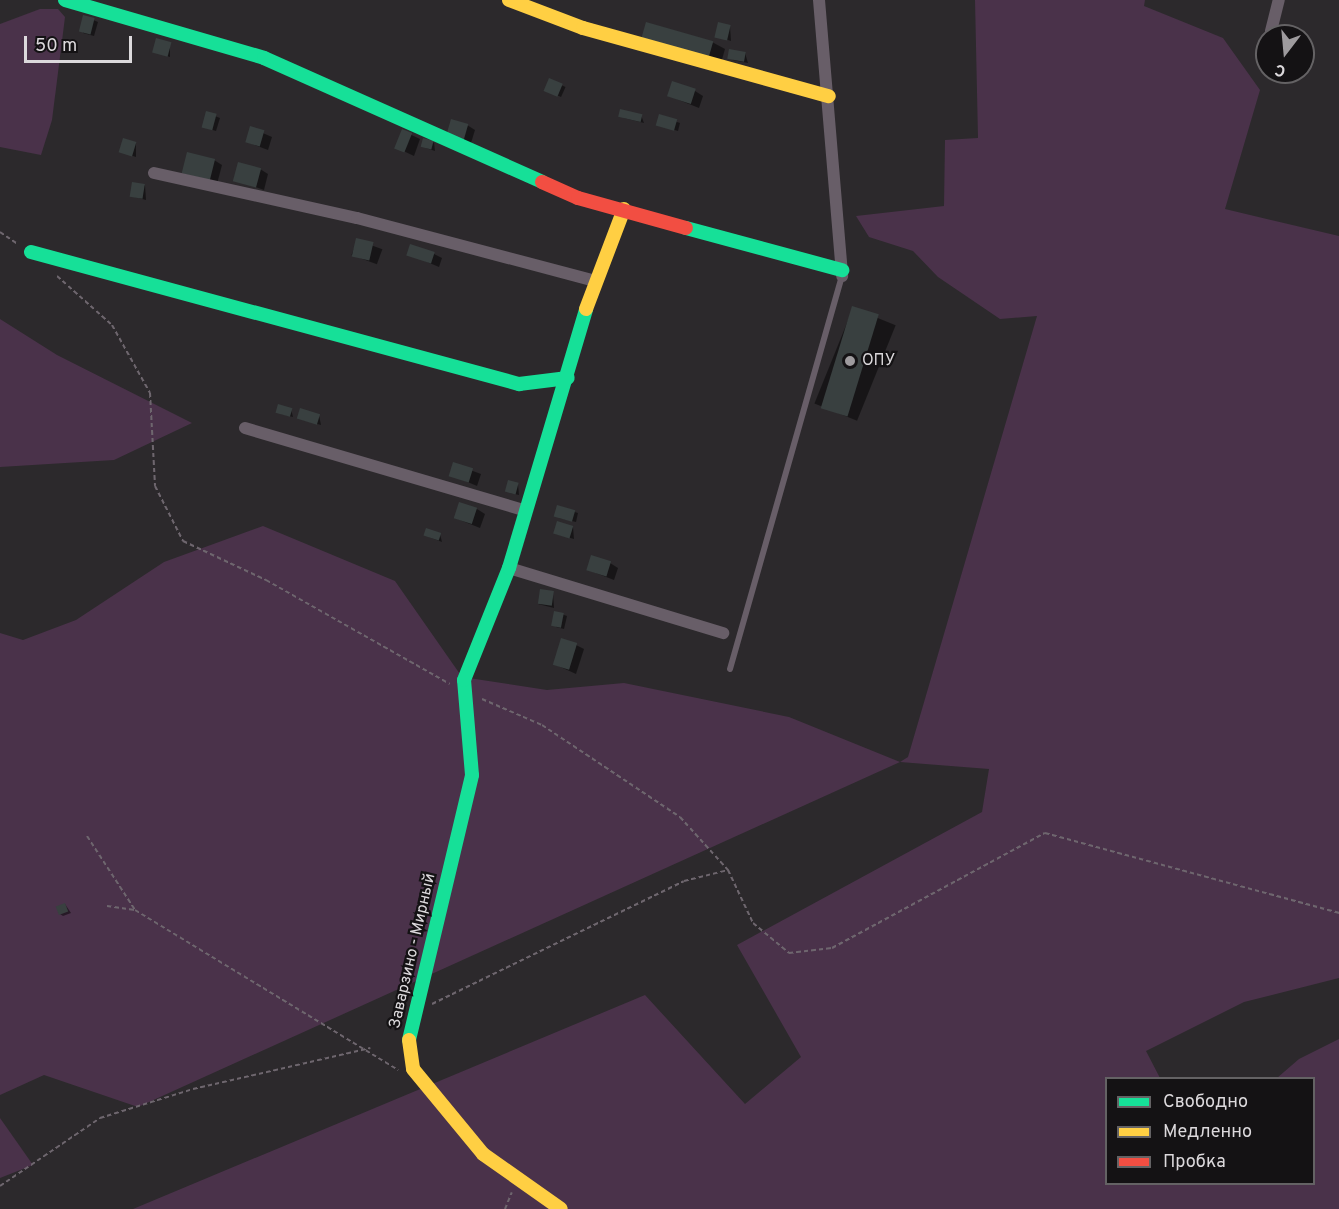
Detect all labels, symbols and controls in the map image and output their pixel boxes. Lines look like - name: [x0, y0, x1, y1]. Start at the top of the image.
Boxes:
- scale bar: [27, 24, 135, 62]
- north arrow: [1255, 24, 1315, 84]
- text: 50 m: [35, 35, 77, 58]
- text: С: [1273, 58, 1288, 80]
- place label: ОПУ: [862, 351, 895, 371]
- marker: ОПУ: [843, 354, 857, 368]
- street label: Заварзино - Мирный: [386, 872, 440, 1030]
- legend: [1105, 1077, 1315, 1185]
- text: Свободно: [1163, 1091, 1248, 1114]
- text: Медленно: [1163, 1121, 1252, 1144]
- text: Пробка: [1163, 1151, 1226, 1174]

